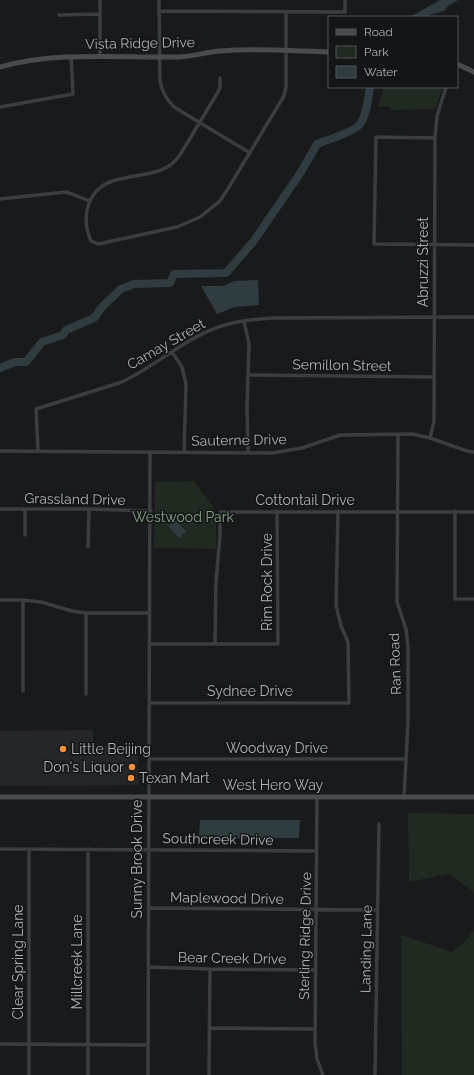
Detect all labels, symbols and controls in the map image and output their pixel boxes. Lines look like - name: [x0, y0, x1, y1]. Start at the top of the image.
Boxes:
- legend: [328, 16, 458, 88]
- text: Road: [364, 25, 393, 39]
- street label: Vista Ridge Drive: [85, 34, 195, 52]
- text: Park: [364, 45, 389, 59]
- text: Water: [364, 65, 398, 79]
- street label: Abruzzi Street: [415, 216, 431, 307]
- street label: Camay Street: [124, 315, 208, 373]
- street label: Semillon Street: [292, 356, 392, 374]
- street label: Sauterne Drive: [191, 431, 287, 449]
- street label: Grassland Drive: [24, 490, 126, 508]
- street label: Cottontail Drive: [255, 492, 355, 508]
- park label: Westwood Park: [132, 509, 235, 525]
- street label: Rim Rock Drive: [259, 533, 275, 631]
- street label: Ran Road: [386, 633, 404, 695]
- street label: Sydnee Drive: [207, 683, 293, 699]
- street label: Woodway Drive: [226, 740, 328, 756]
- place label: Little Beijing: [71, 741, 151, 757]
- marker: Little Beijing: [58, 744, 68, 754]
- place label: Don's Liquor: [43, 759, 124, 775]
- marker: Don's Liquor: [127, 762, 137, 772]
- place label: Texan Mart: [139, 770, 210, 786]
- marker: Texan Mart: [126, 773, 136, 783]
- street label: West Hero Way: [223, 777, 324, 793]
- street label: Sunny Brook Drive: [129, 800, 145, 918]
- street label: Southcreek Drive: [162, 830, 274, 848]
- street label: Sterling Ridge Drive: [296, 872, 314, 1000]
- street label: Maplewood Drive: [170, 889, 284, 907]
- street label: Clear Spring Lane: [10, 904, 26, 1020]
- street label: Landing Lane: [357, 905, 375, 993]
- street label: Millcreek Lane: [69, 915, 85, 1009]
- street label: Bear Creek Drive: [178, 949, 286, 967]

